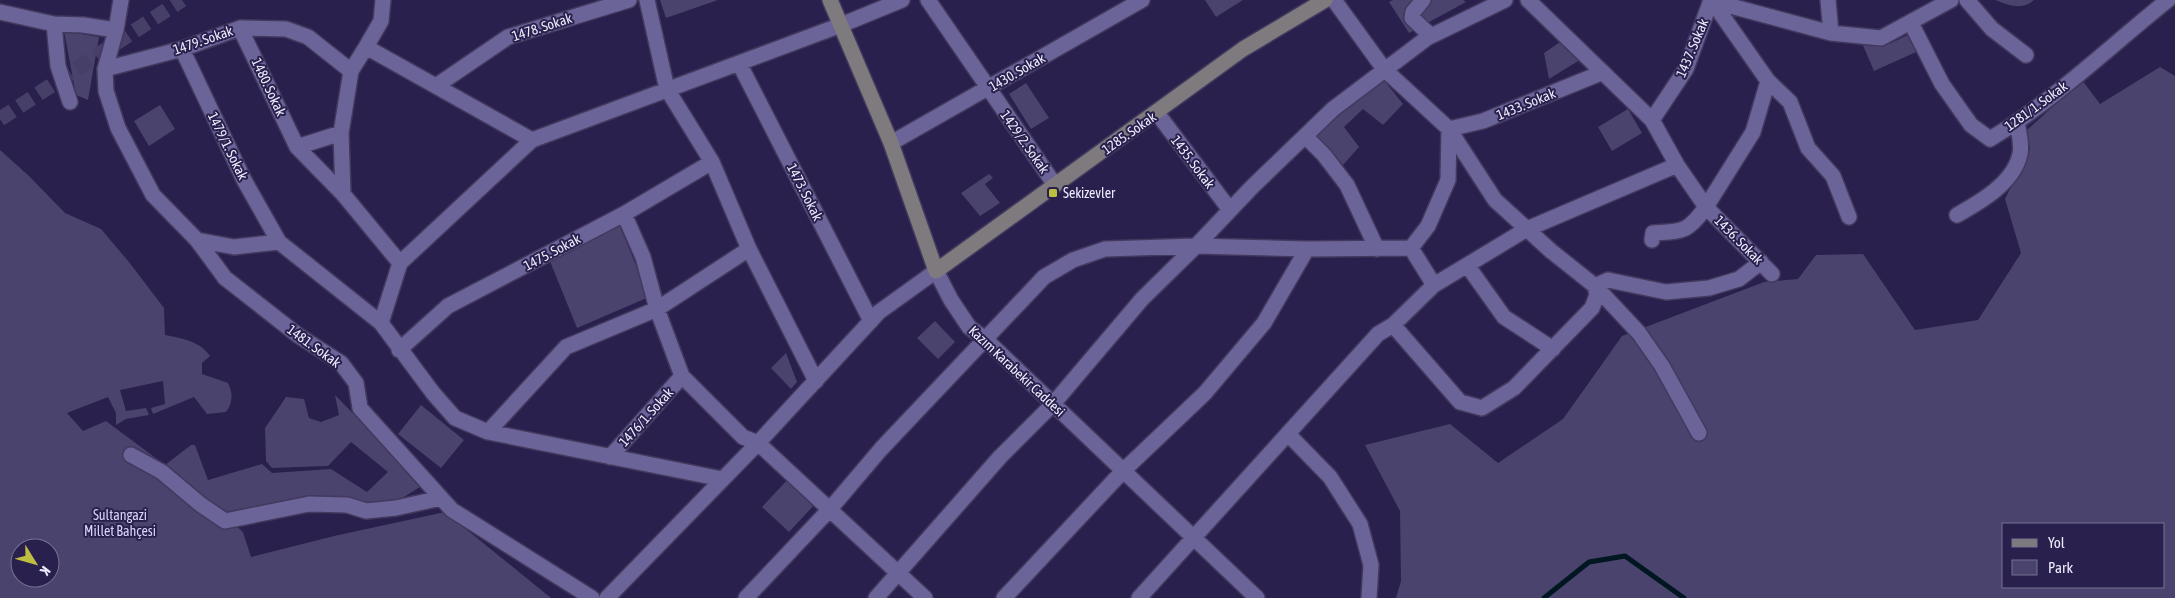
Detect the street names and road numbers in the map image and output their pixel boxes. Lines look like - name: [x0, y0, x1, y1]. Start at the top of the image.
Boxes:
- street label: 1478. Sokak: [510, 10, 574, 44]
- street label: 1437. Sokak: [1673, 16, 1711, 80]
- street label: 1479. Sokak: [171, 22, 235, 58]
- street label: 1430. Sokak: [986, 50, 1048, 94]
- street label: 1480. Sokak: [249, 56, 289, 118]
- street label: 1281/1. Sokak: [2002, 78, 2070, 134]
- street label: 1433. Sokak: [1494, 85, 1558, 123]
- street label: 1429/2. Sokak: [997, 107, 1053, 177]
- street label: 1285. Sokak: [1099, 109, 1159, 157]
- street label: 1479/1. Sokak: [205, 110, 251, 182]
- street label: 1435. Sokak: [1168, 132, 1218, 192]
- street label: 1473. Sokak: [784, 161, 826, 223]
- street label: 1436. Sokak: [1711, 212, 1767, 268]
- street label: 1475. Sokak: [521, 230, 583, 274]
- street label: 1481. Sokak: [284, 321, 344, 371]
- street label: Kazım Karabekir Caddesi: [966, 322, 1068, 420]
- street label: 1476/1. Sokak: [616, 384, 676, 450]

